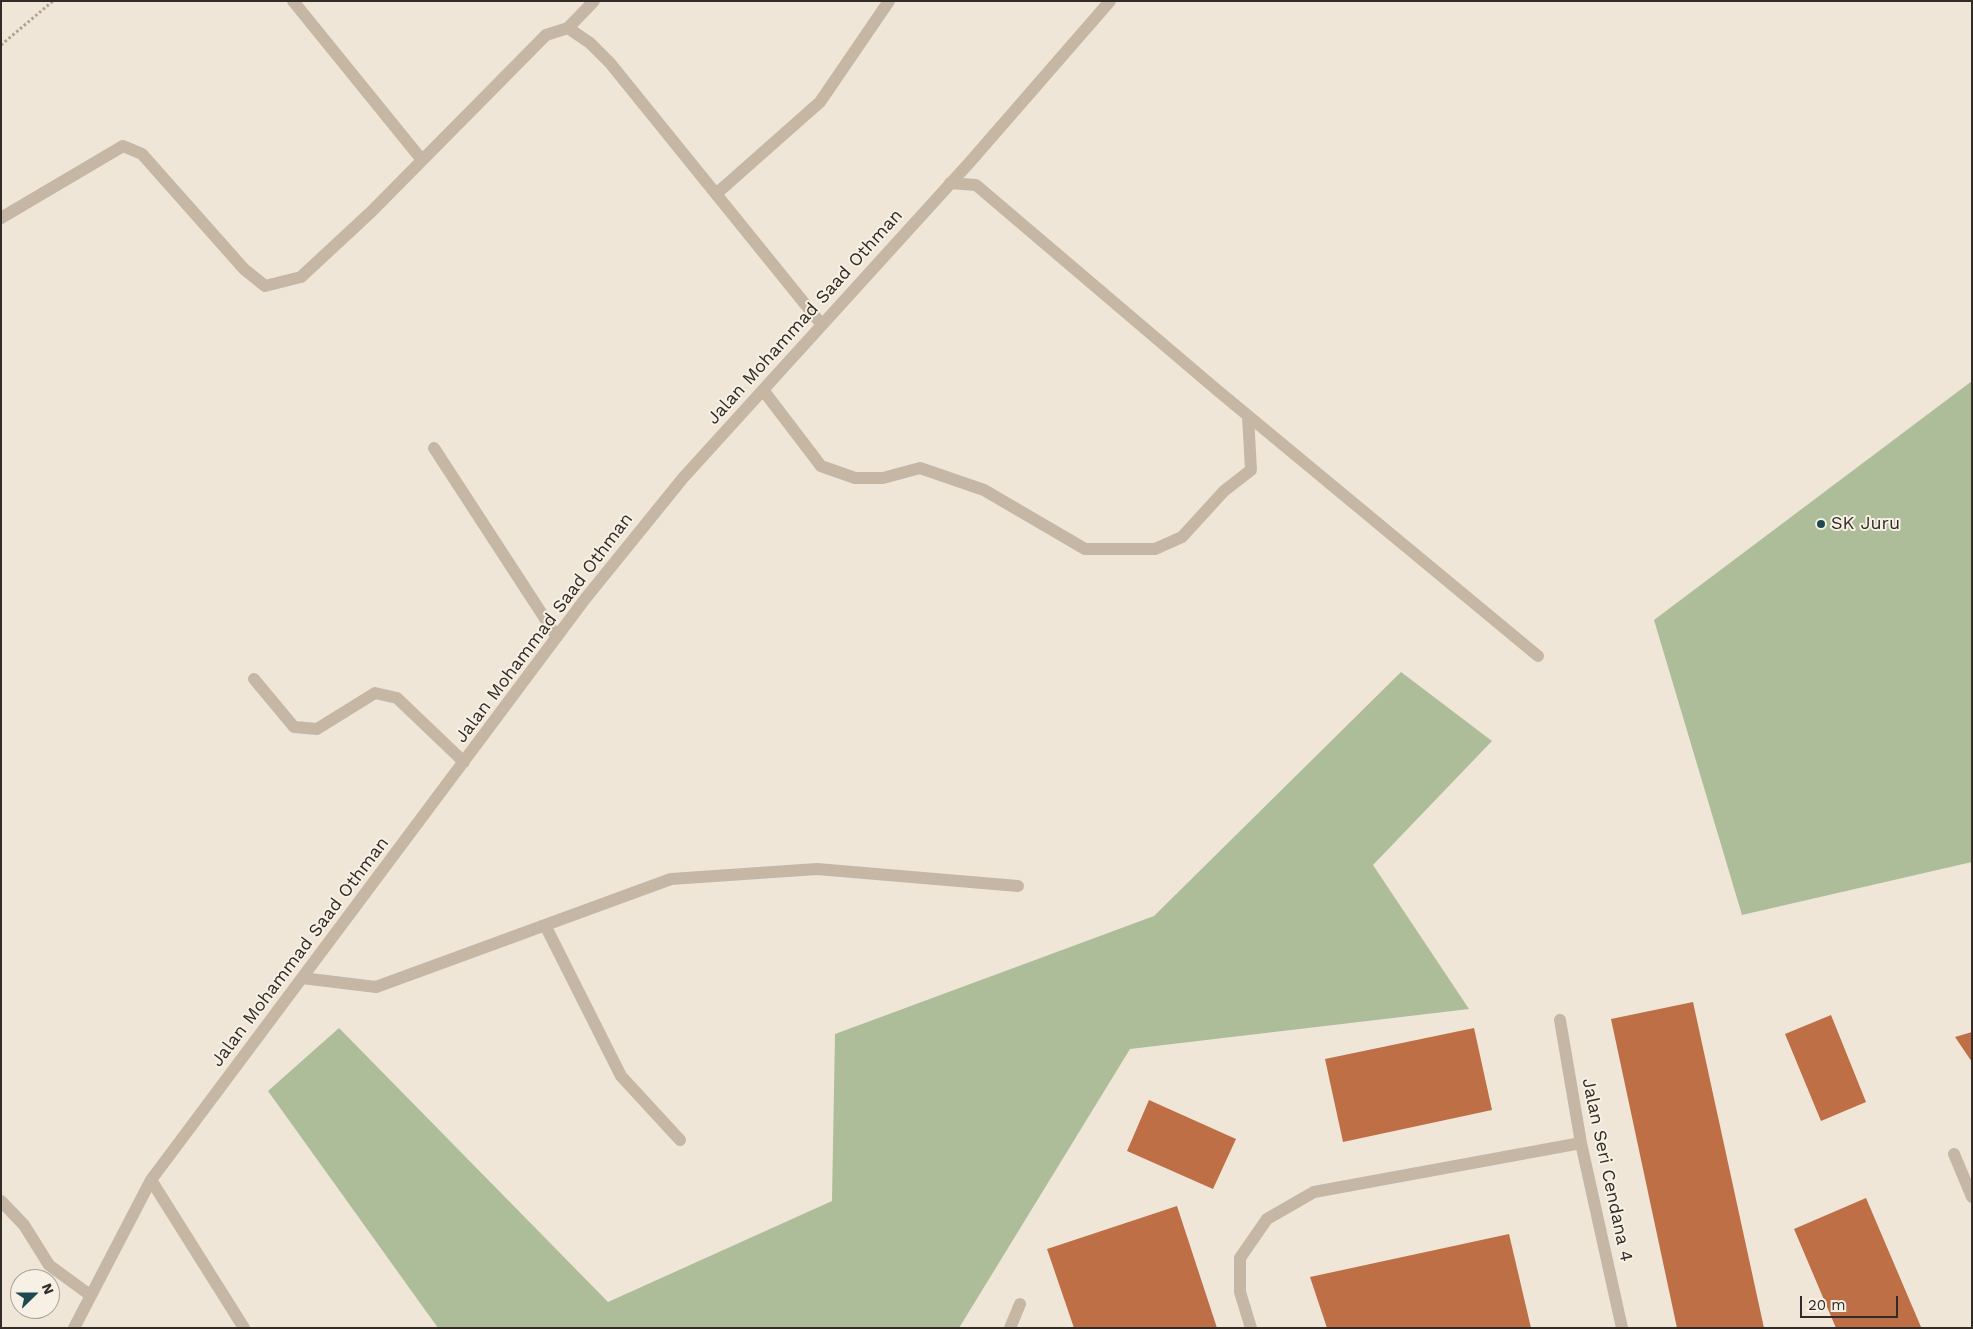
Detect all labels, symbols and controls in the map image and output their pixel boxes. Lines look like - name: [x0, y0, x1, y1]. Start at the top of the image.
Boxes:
- street label: Jalan Mohammad Saad Othman: [703, 205, 907, 429]
- street label: Jalan Mohammad Saad Othman: [450, 509, 638, 747]
- place label: SK Juru: [1831, 513, 1900, 535]
- marker: SK Juru: [1815, 518, 1827, 530]
- street label: Jalan Mohammad Saad Othman: [206, 833, 394, 1071]
- street label: Jalan Seri Cendana 4: [1577, 1076, 1637, 1264]
- north arrow: [10, 1269, 60, 1319]
- text: N: [39, 1281, 57, 1297]
- scale bar: [1803, 1286, 1900, 1318]
- text: 20 m: [1808, 1296, 1846, 1314]

